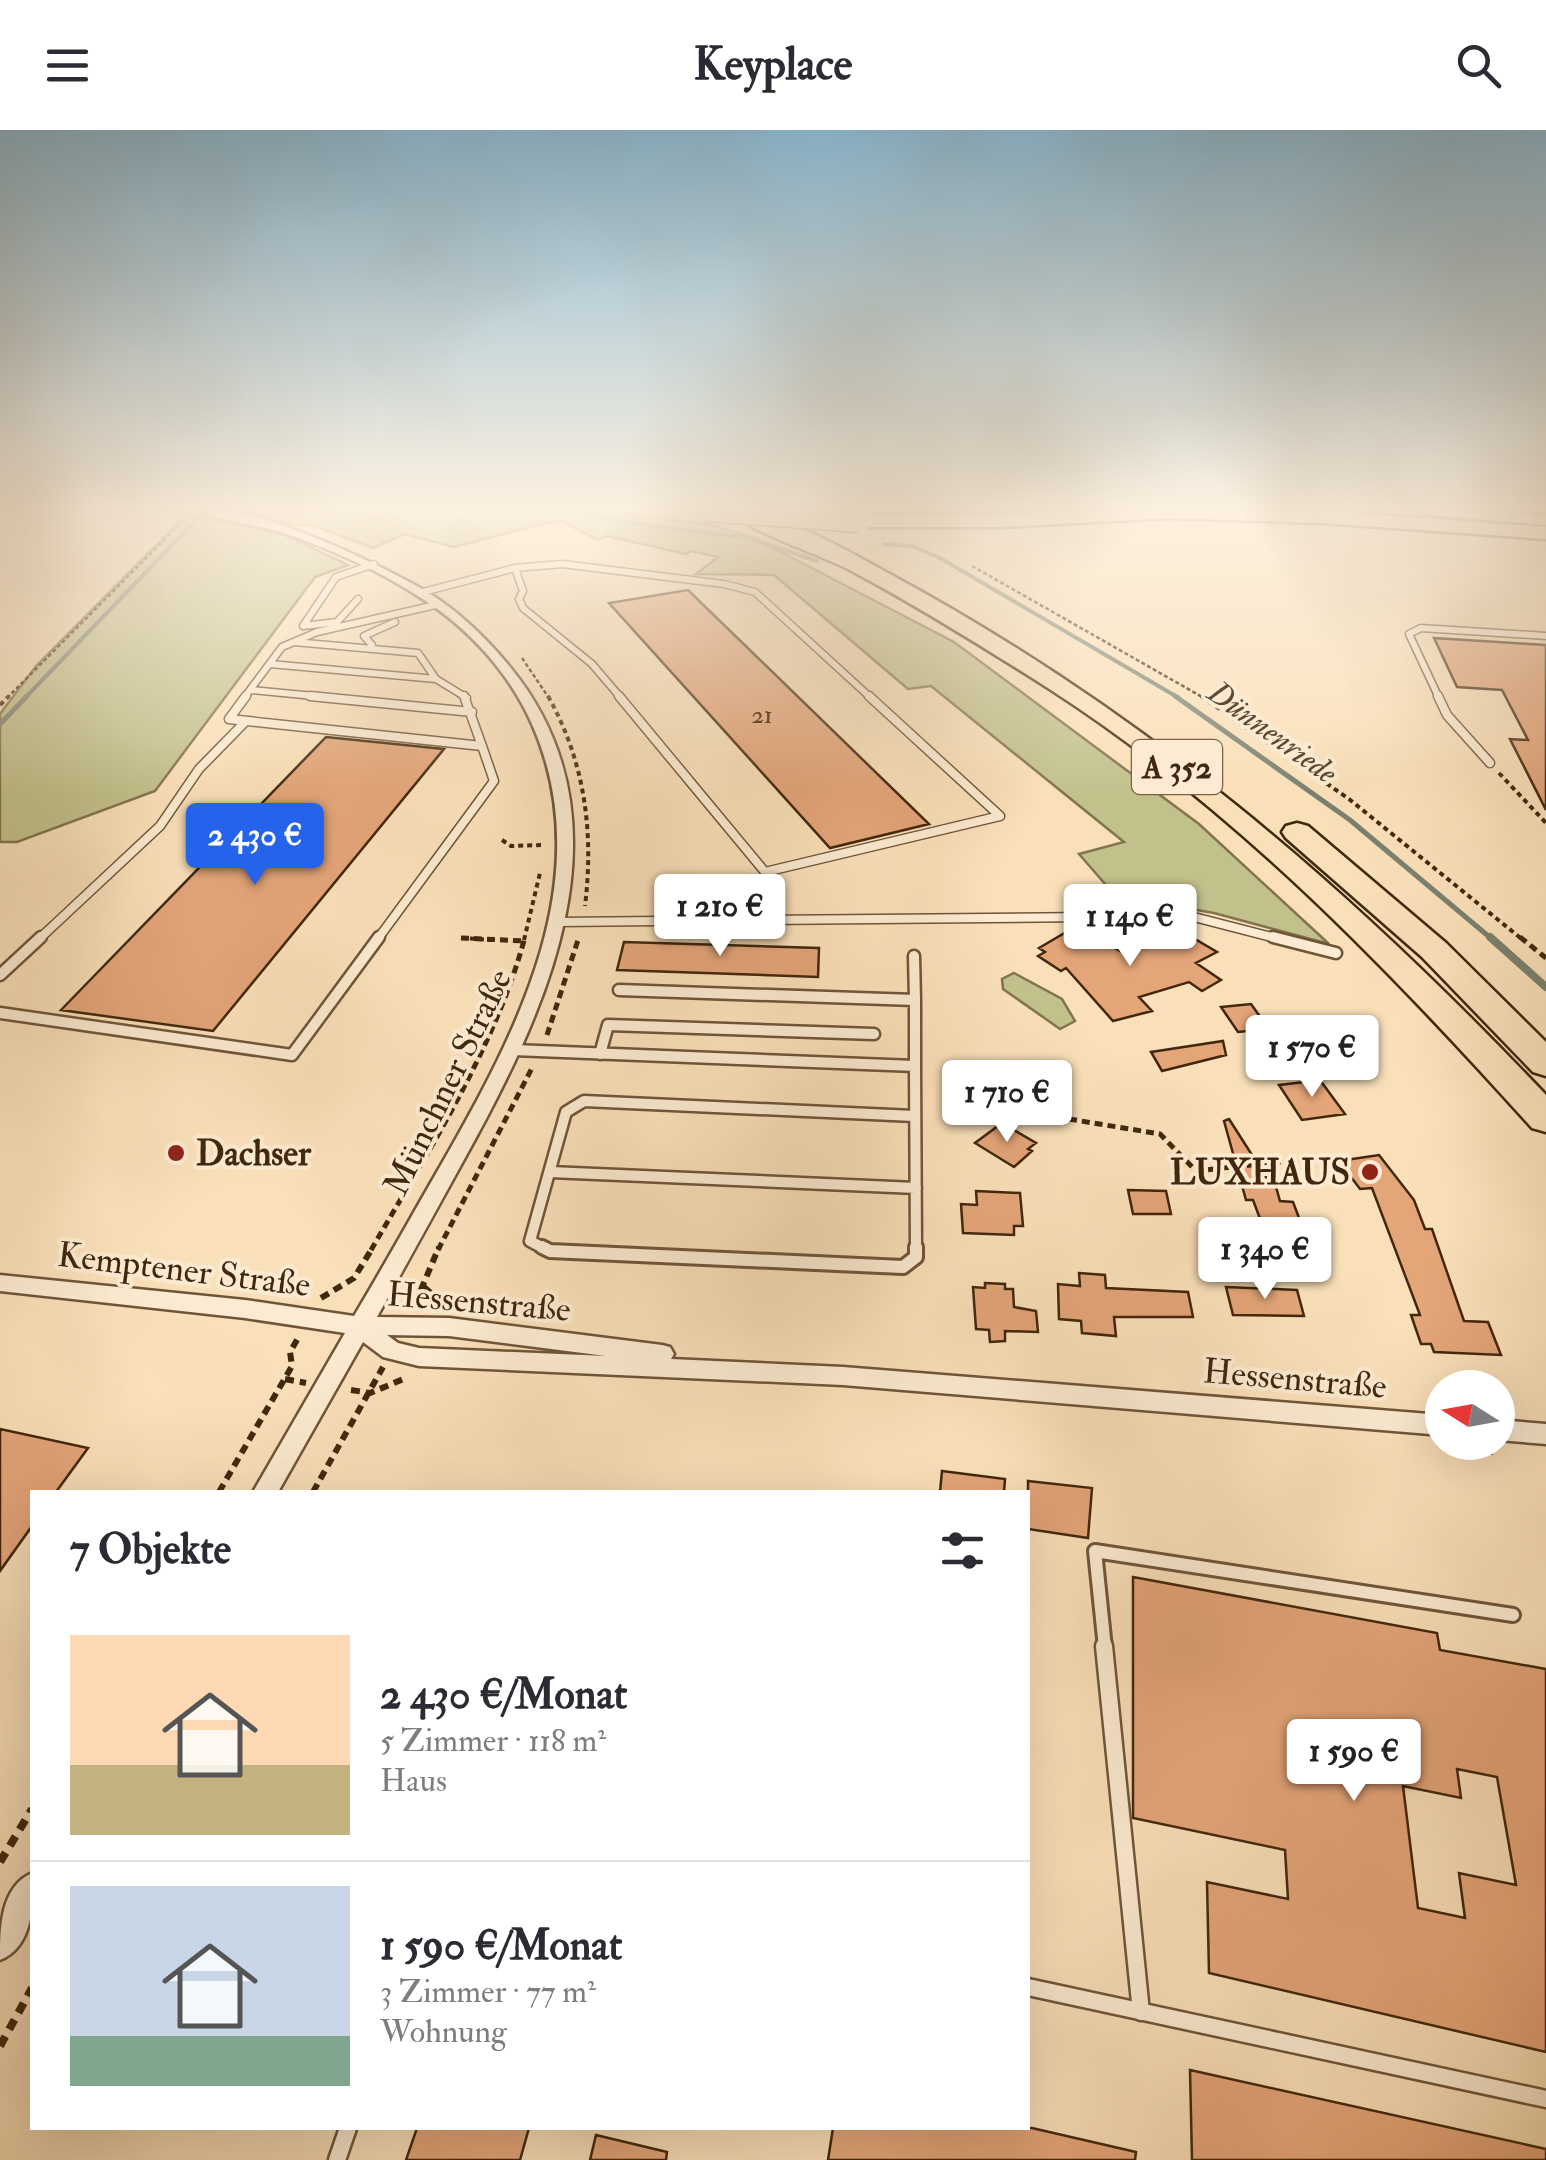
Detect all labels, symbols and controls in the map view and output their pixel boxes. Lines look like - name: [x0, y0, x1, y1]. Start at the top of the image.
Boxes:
- text: Keyplace: [694, 37, 852, 93]
- icon: menu: [40, 38, 95, 93]
- icon: search: [1451, 38, 1506, 93]
- water label: Dünnenriede: [1199, 672, 1345, 793]
- house number: 21: [751, 700, 773, 731]
- road number: A 352: [1132, 740, 1222, 794]
- pin: 2 430 €: [163, 803, 347, 888]
- text: 2 430 €: [208, 815, 302, 855]
- pin: 1 210 €: [628, 874, 812, 959]
- pin: 1 140 €: [1038, 884, 1222, 969]
- text: 1 210 €: [676, 886, 764, 926]
- text: 1 140 €: [1086, 896, 1174, 936]
- street label: Münchner Straße: [374, 962, 522, 1203]
- pin: 1 570 €: [1220, 1015, 1404, 1100]
- text: 1 570 €: [1268, 1027, 1356, 1067]
- pin: 1 710 €: [915, 1060, 1099, 1145]
- text: 1 710 €: [964, 1072, 1050, 1112]
- place label: Dachser: [196, 1132, 312, 1176]
- marker: Dachser: [165, 1142, 187, 1164]
- place label: LUXHAUS: [1170, 1151, 1350, 1195]
- marker: LUXHAUS: [1359, 1161, 1381, 1183]
- pin: 1 340 €: [1173, 1217, 1357, 1302]
- text: 1 340 €: [1220, 1229, 1310, 1269]
- street label: Kemptener Straße: [55, 1233, 313, 1307]
- street label: Hessenstraße: [385, 1272, 572, 1332]
- street label: Hessenstraße: [1201, 1349, 1388, 1409]
- north arrow: [1425, 1370, 1515, 1460]
- map controls: [1425, 1370, 1515, 1460]
- icon: filters: [935, 1523, 990, 1578]
- text: 7 Objekte: [70, 1524, 231, 1576]
- text: 2 430 €/Monat: [380, 1669, 627, 1721]
- icon: home: [150, 1675, 270, 1795]
- pin: 1 590 €: [1262, 1719, 1446, 1804]
- text: 5 Zimmer · 118 m²: [380, 1721, 606, 1761]
- text: 1 590 €: [1309, 1731, 1399, 1771]
- text: Haus: [380, 1761, 447, 1801]
- text: 1 590 €/Monat: [380, 1920, 622, 1972]
- icon: home: [150, 1926, 270, 2046]
- text: 3 Zimmer · 77 m²: [380, 1972, 596, 2012]
- text: Wohnung: [380, 2012, 507, 2052]

